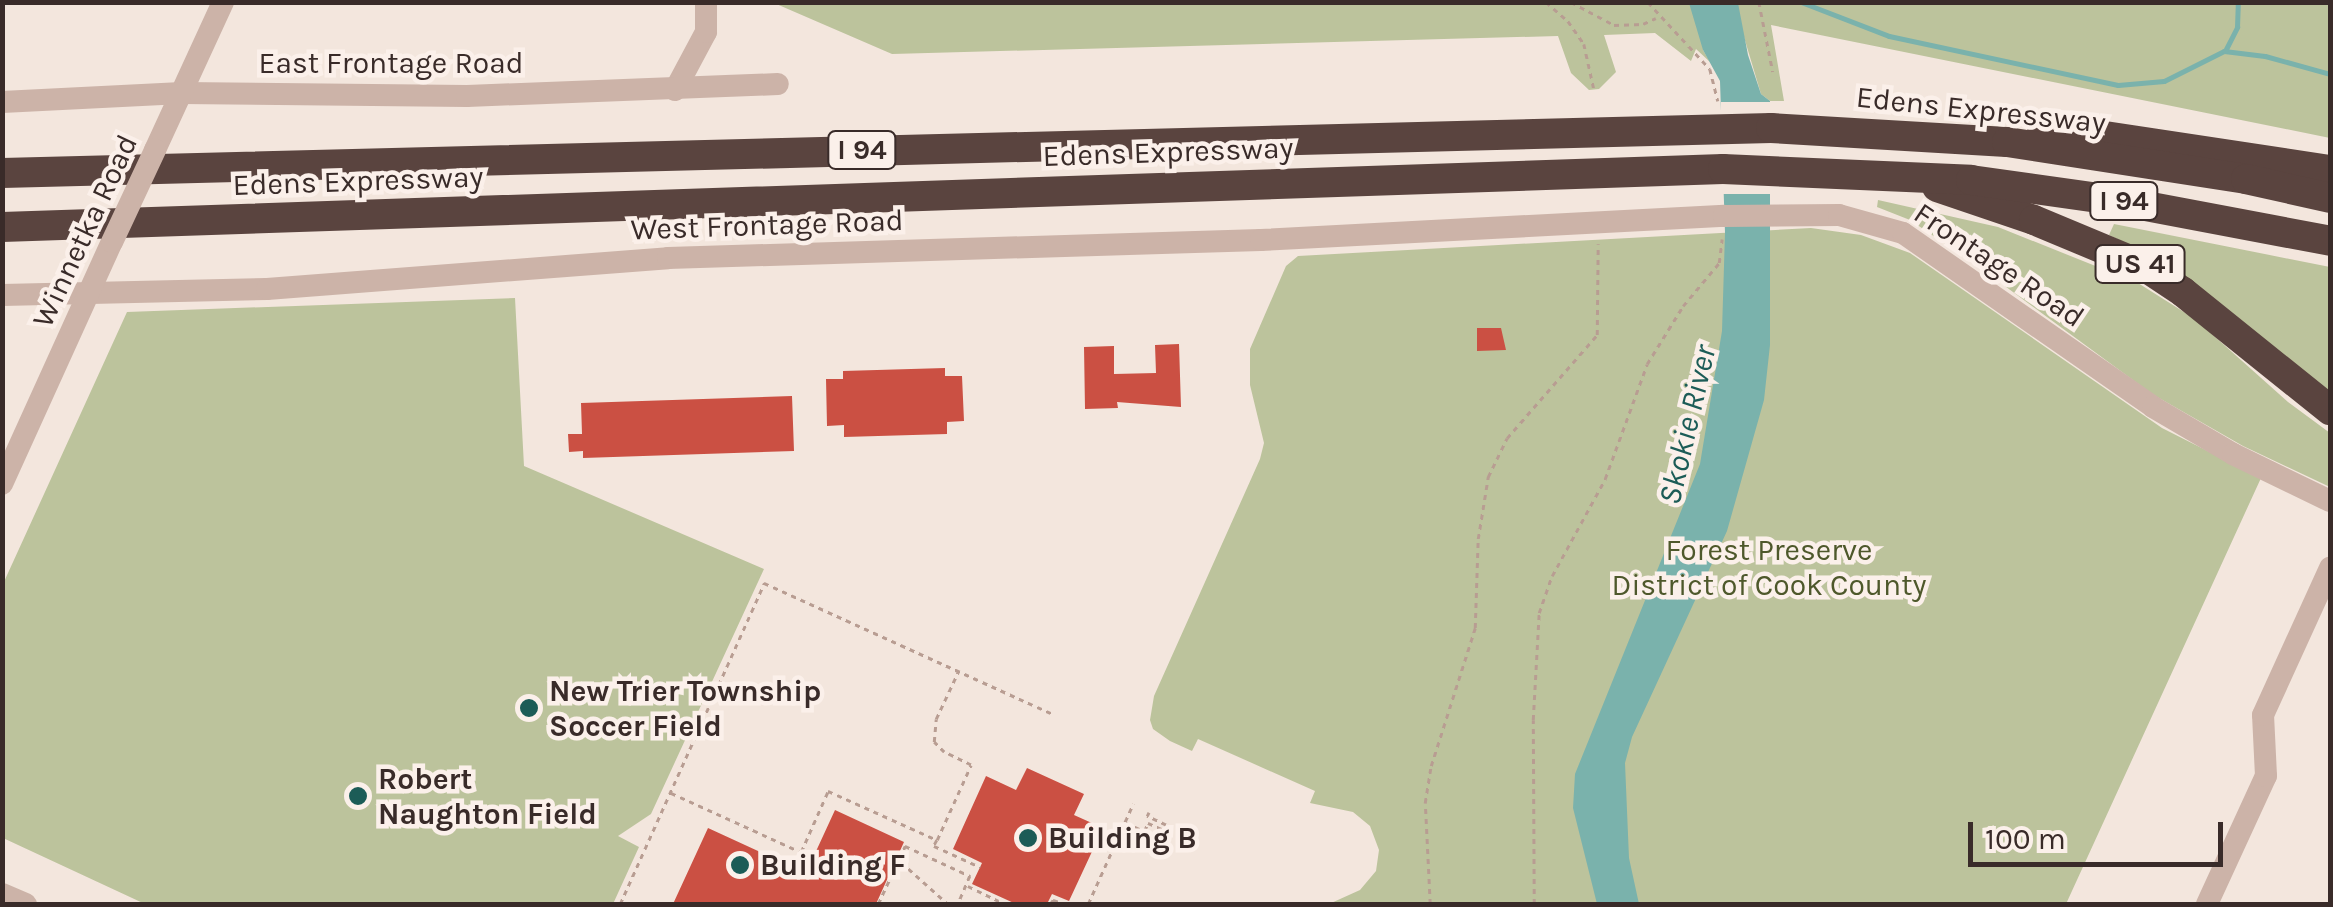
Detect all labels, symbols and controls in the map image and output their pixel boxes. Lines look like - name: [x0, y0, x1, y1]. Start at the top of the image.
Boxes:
- street label: East Frontage Road: [259, 45, 523, 81]
- street label: Edens Expressway: [1854, 79, 2108, 141]
- road number: I 94: [827, 127, 897, 173]
- street label: Winnetka Road: [25, 129, 145, 333]
- street label: Edens Expressway: [1042, 130, 1294, 174]
- street label: Edens Expressway: [232, 159, 484, 203]
- road number: I 94: [2089, 178, 2159, 224]
- street label: Frontage Road: [1907, 195, 2091, 335]
- street label: West Frontage Road: [630, 202, 904, 248]
- road number: US 41: [2092, 241, 2188, 287]
- water label: Skokie River: [1651, 342, 1725, 508]
- park label: Forest Preserve District of Cook County: [1612, 532, 1926, 602]
- place label: New Trier Township Soccer Field: [549, 673, 821, 744]
- marker: New Trier Township Soccer Field: [518, 697, 540, 719]
- place label: Robert Naughton Field: [378, 761, 597, 832]
- marker: Robert Naughton Field: [347, 785, 369, 807]
- scale bar: [1973, 802, 2228, 864]
- place label: Building B: [1048, 820, 1197, 856]
- text: 100 m: [1985, 821, 2066, 857]
- marker: Building B: [1017, 827, 1039, 849]
- place label: Building F: [760, 847, 906, 883]
- marker: Building F: [729, 854, 751, 876]

